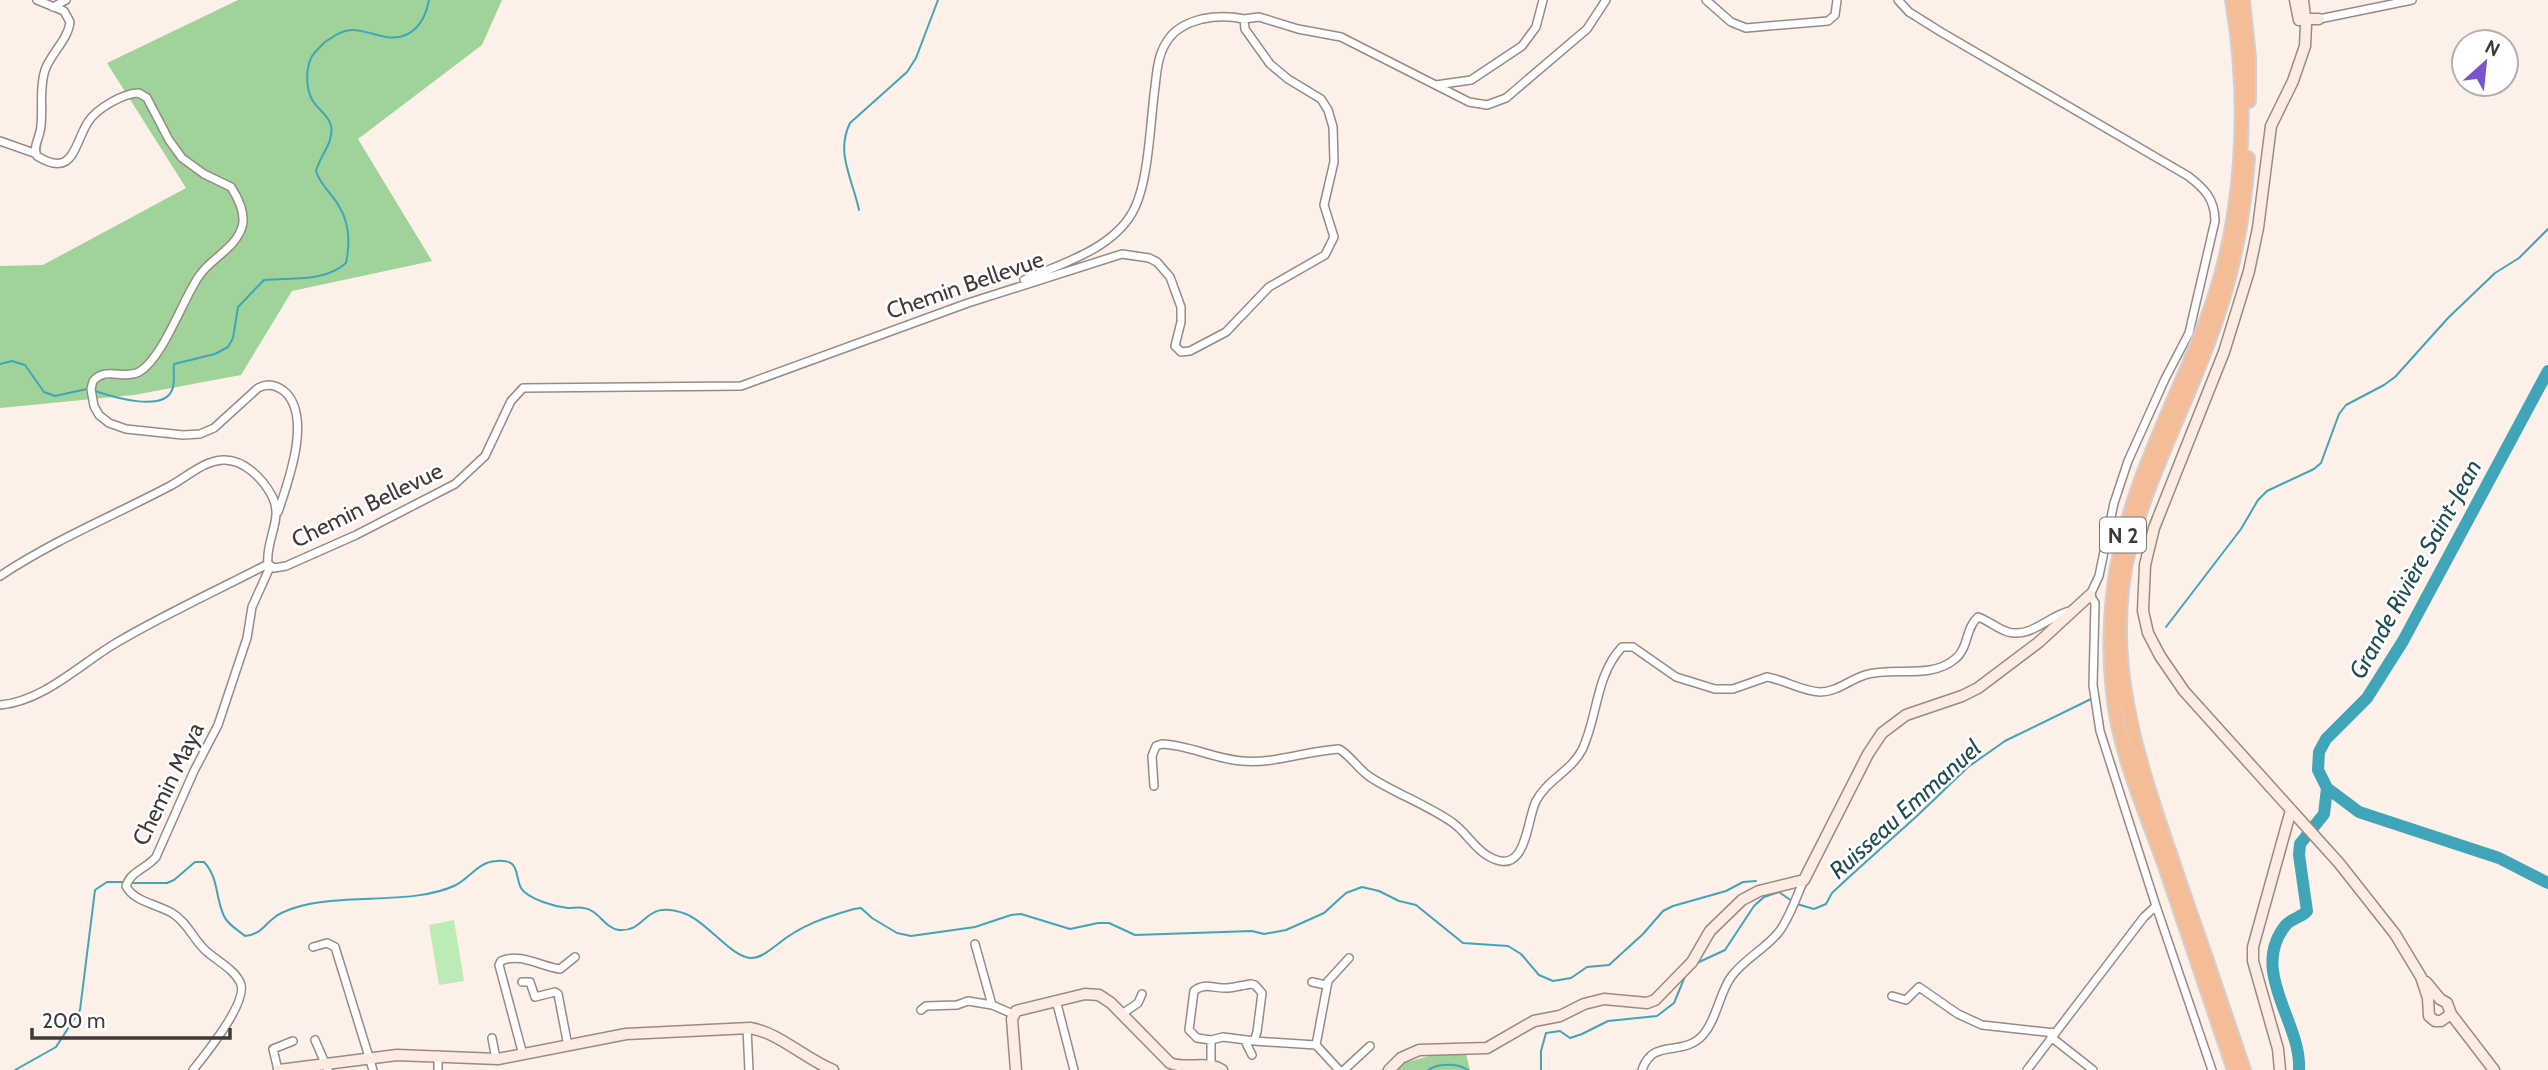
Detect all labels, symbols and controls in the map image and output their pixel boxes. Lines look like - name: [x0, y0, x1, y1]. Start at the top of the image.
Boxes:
- north arrow: [2450, 28, 2520, 98]
- text: N: [2481, 35, 2504, 62]
- street label: Chemin Bellevue: [883, 245, 1048, 325]
- water label: Grande Rivière Saint-Jean: [2343, 454, 2487, 684]
- street label: Chemin Bellevue: [287, 456, 447, 554]
- road number: N 2: [2100, 518, 2146, 552]
- street label: Chemin Maya: [126, 718, 210, 850]
- water label: Ruisseau Emmanuel: [1823, 733, 1987, 885]
- scale bar: [32, 996, 229, 1040]
- text: 200 m: [42, 1008, 105, 1033]

